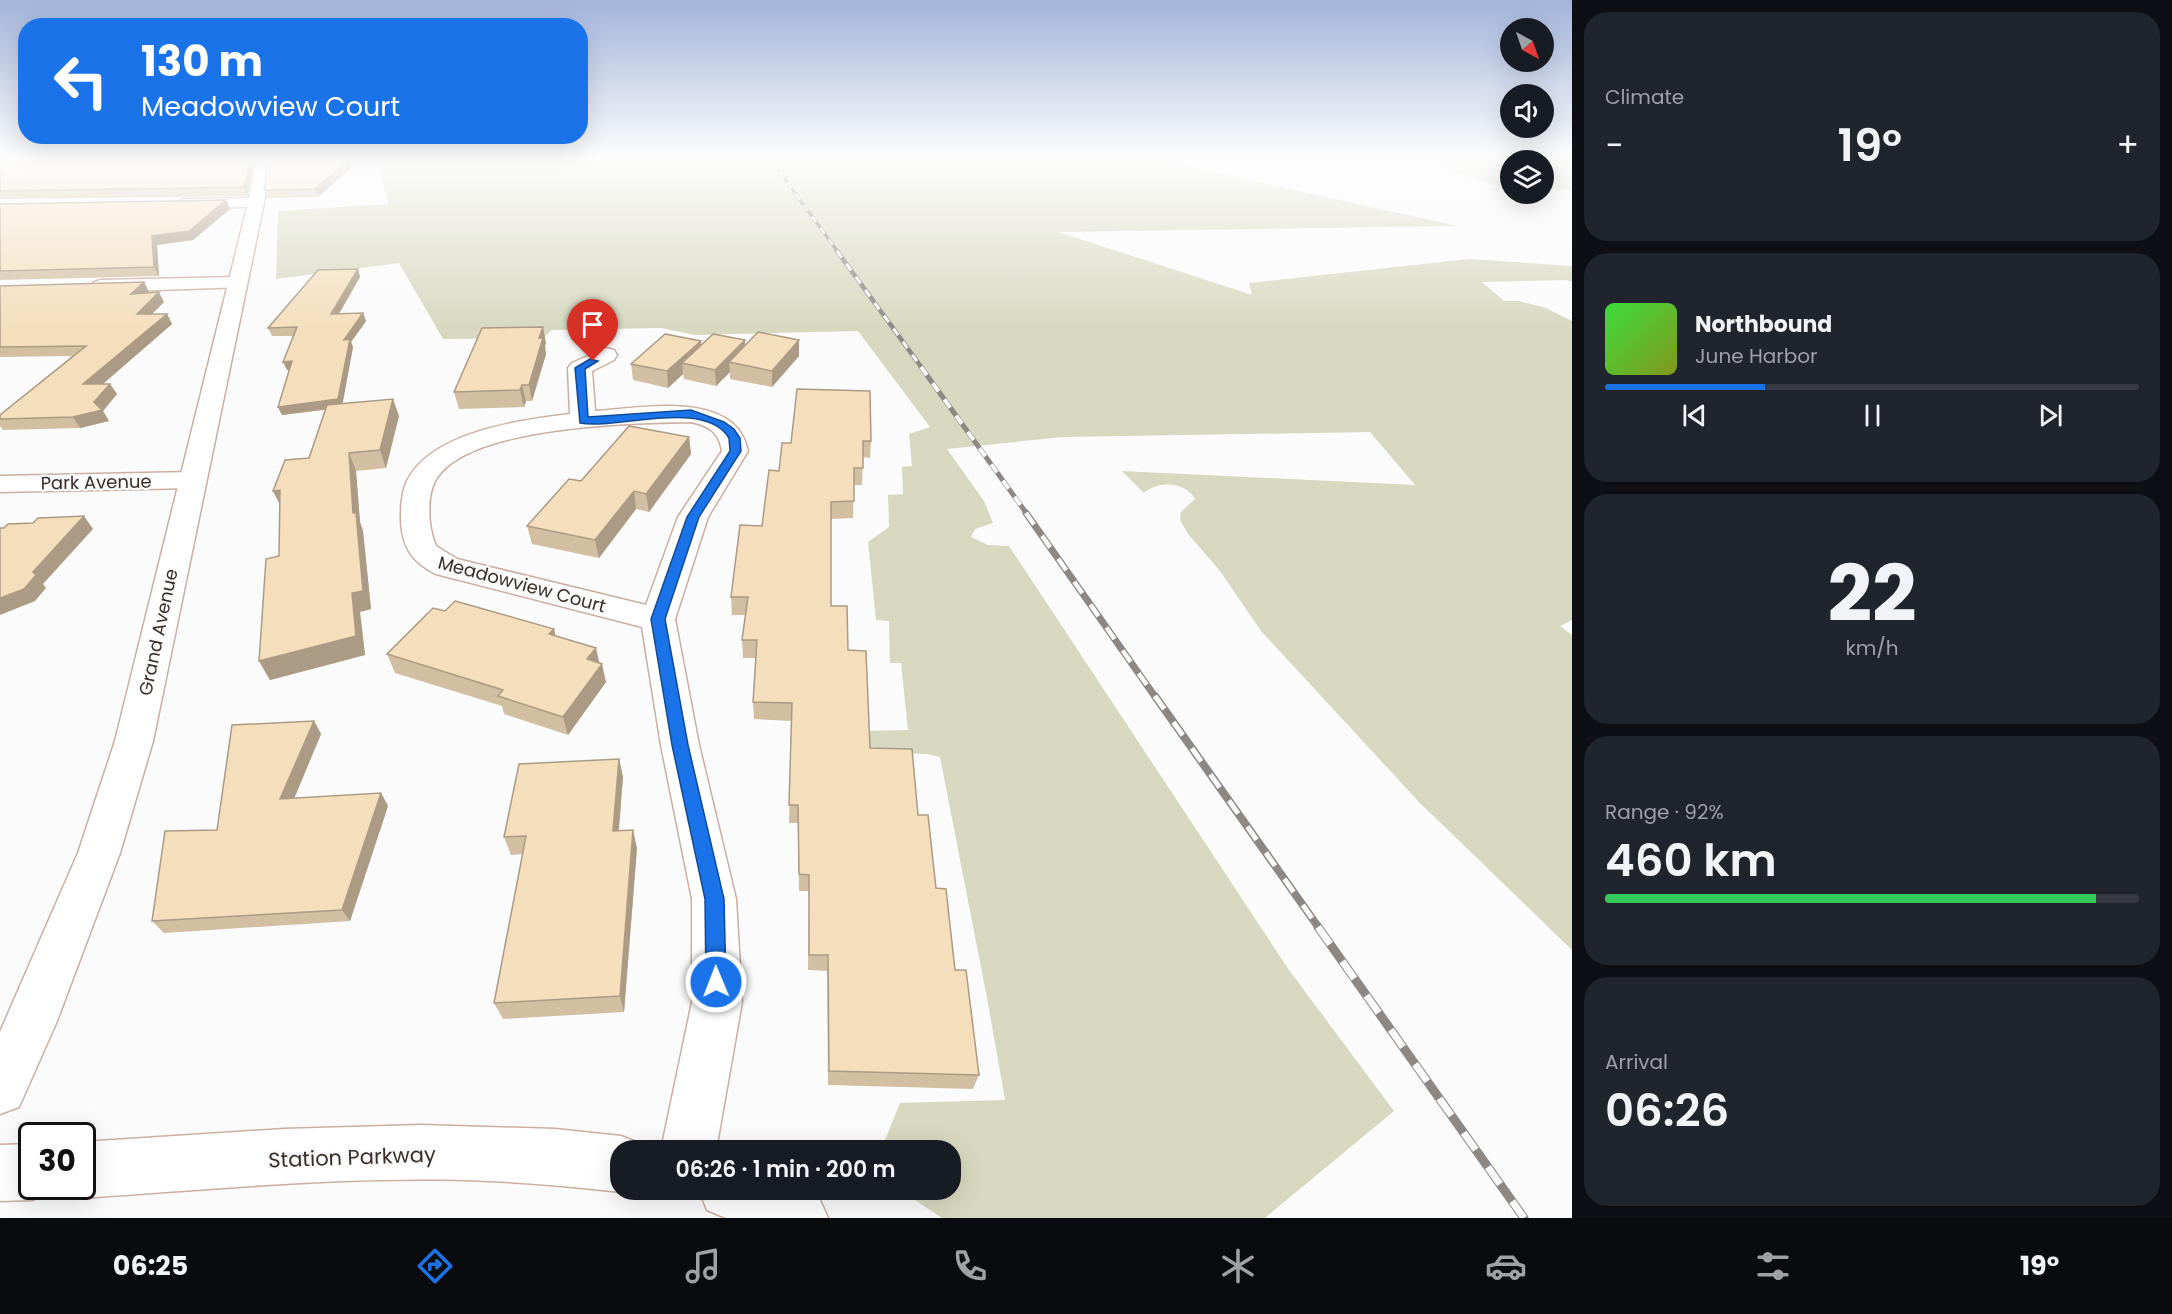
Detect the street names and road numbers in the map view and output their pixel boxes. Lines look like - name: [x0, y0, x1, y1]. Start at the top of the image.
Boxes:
- street label: Park Avenue: [40, 469, 152, 495]
- street label: Meadowview Court: [435, 550, 609, 618]
- street label: Grand Avenue: [132, 566, 184, 698]
- street label: Station Parkway: [268, 1140, 436, 1174]

